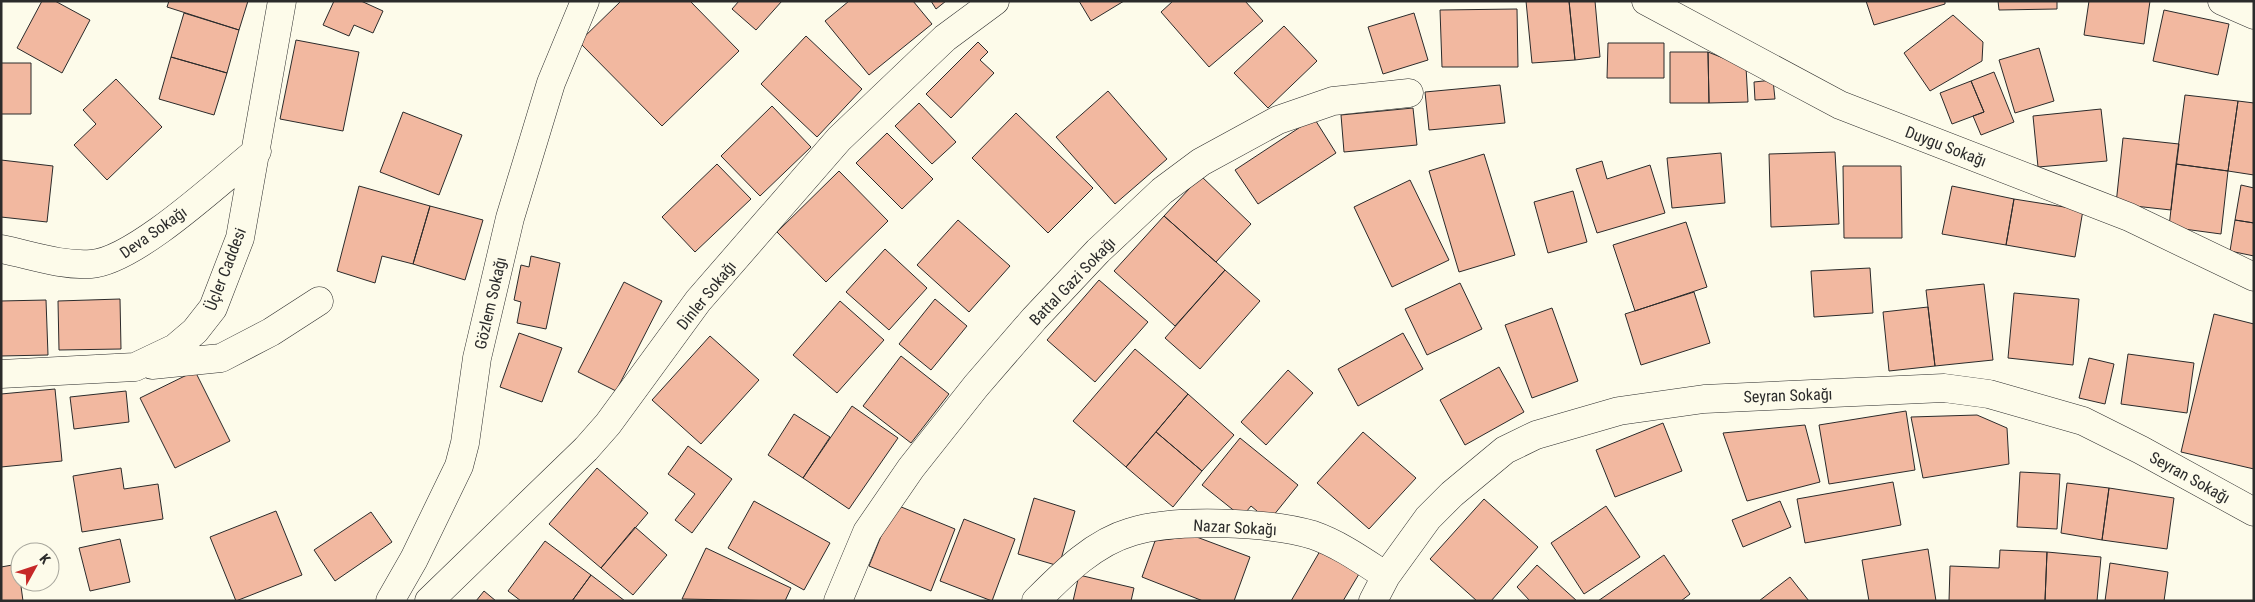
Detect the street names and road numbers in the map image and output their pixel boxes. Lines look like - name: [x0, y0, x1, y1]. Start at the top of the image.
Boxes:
- street label: Duygu Sokağı: [1902, 122, 1989, 171]
- street label: Deva Sokağı: [116, 202, 190, 262]
- street label: Üçler Caddesi: [201, 225, 250, 313]
- street label: Battal Gazi Sokağı: [1026, 233, 1119, 329]
- street label: Gözlem Sokağı: [471, 255, 510, 351]
- street label: Dinler Sokağı: [673, 257, 740, 334]
- street label: Seyran Sokağı: [1743, 384, 1833, 407]
- street label: Seyran Sokağı: [2146, 448, 2233, 507]
- street label: Nazar Sokağı: [1193, 516, 1277, 539]

